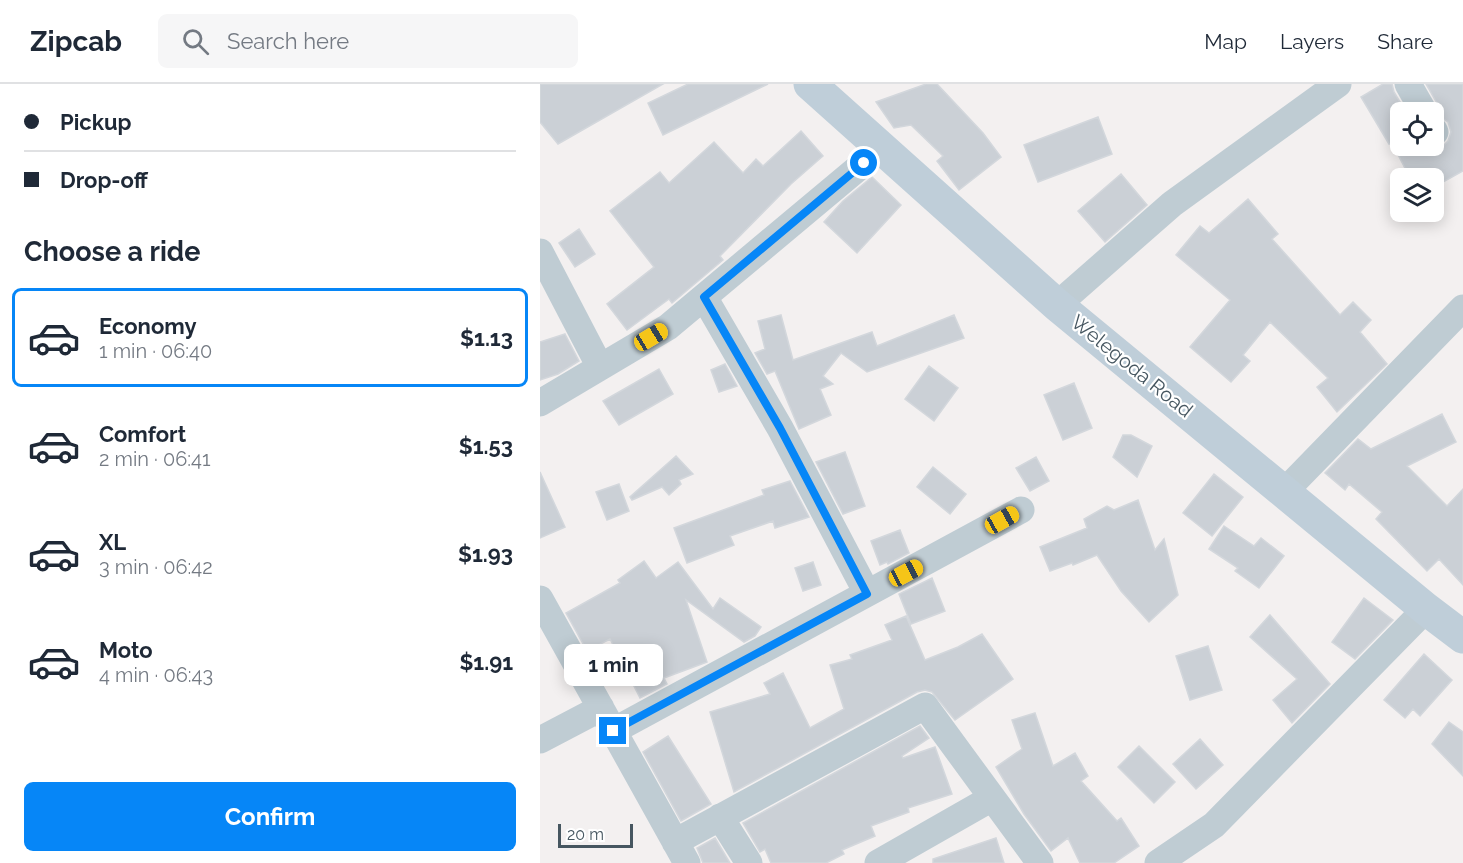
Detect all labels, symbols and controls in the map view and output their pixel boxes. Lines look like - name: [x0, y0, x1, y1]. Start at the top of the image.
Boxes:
- search box: [158, 14, 578, 68]
- text: Zipcab: [30, 25, 122, 58]
- icon: search: [179, 25, 212, 58]
- text: Search here: [227, 28, 349, 54]
- text: Map: [1204, 29, 1247, 54]
- text: Layers: [1280, 29, 1344, 54]
- text: Share: [1377, 29, 1433, 54]
- map controls: [1390, 102, 1444, 222]
- button: locate: [1390, 102, 1444, 156]
- text: Pickup: [60, 109, 132, 135]
- route start: [850, 149, 877, 176]
- text: Drop-off: [60, 167, 148, 193]
- button: layers: [1390, 168, 1444, 222]
- text: Choose a ride: [24, 236, 200, 267]
- street label: Welegoda Road: [1066, 310, 1198, 422]
- icon: car: [27, 311, 81, 365]
- text: Economy: [99, 313, 197, 339]
- car: [631, 320, 671, 354]
- text: $1.13: [460, 325, 513, 351]
- text: 1 min · 06:40: [99, 339, 212, 363]
- icon: car: [27, 419, 81, 473]
- text: Comfort: [99, 421, 186, 447]
- text: $1.53: [459, 433, 513, 459]
- text: 2 min · 06:41: [99, 447, 210, 471]
- car: [982, 503, 1022, 537]
- icon: car: [27, 527, 81, 581]
- text: XL: [99, 529, 126, 555]
- text: $1.93: [458, 541, 513, 567]
- text: 3 min · 06:42: [99, 555, 213, 579]
- car: [886, 557, 926, 589]
- icon: car: [27, 635, 81, 689]
- text: Moto: [99, 637, 153, 663]
- callout: 1 min: [563, 644, 662, 686]
- text: $1.91: [459, 649, 513, 675]
- text: 1 min: [588, 653, 639, 677]
- text: 4 min · 06:43: [99, 663, 213, 687]
- route end: [599, 717, 626, 744]
- button: Confirm: [24, 782, 516, 851]
- scale bar: [558, 821, 633, 848]
- text: 20 m: [567, 825, 604, 844]

